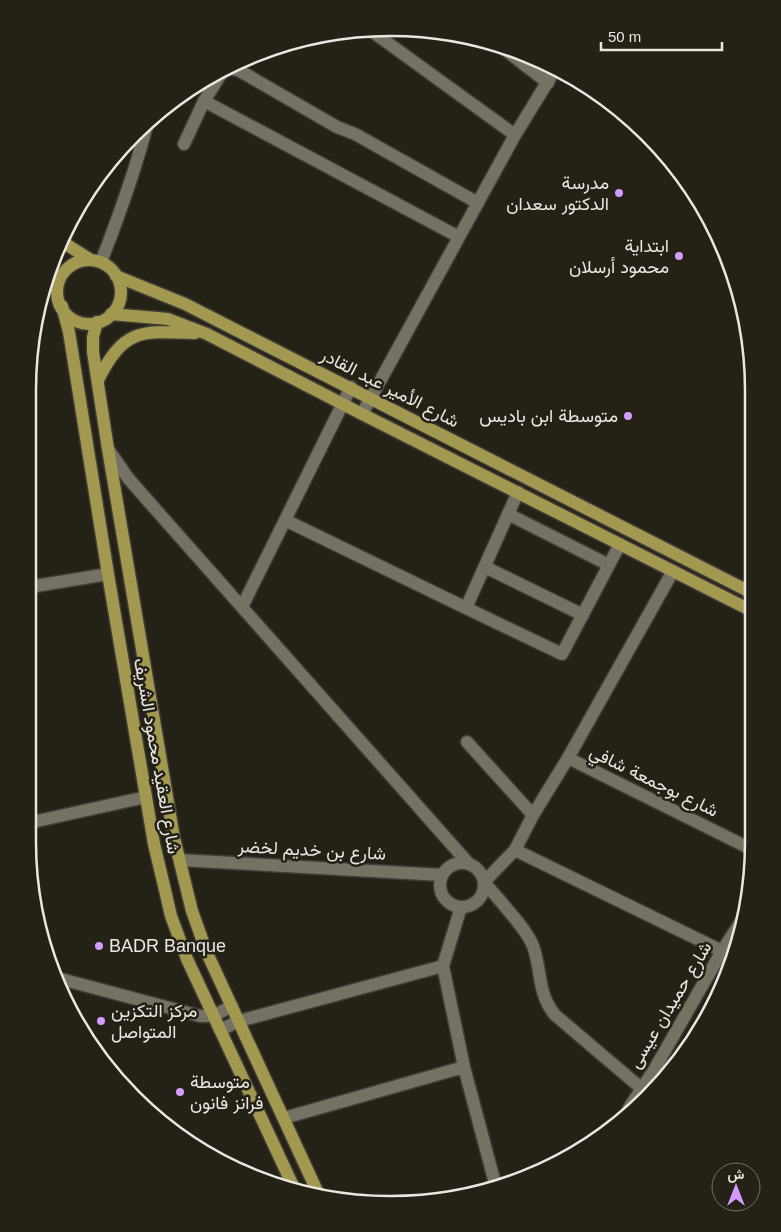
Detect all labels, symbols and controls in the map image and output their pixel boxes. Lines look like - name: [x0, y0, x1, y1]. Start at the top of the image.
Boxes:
- scale bar: [601, 20, 722, 52]
- text: 50 m: [608, 28, 641, 45]
- place label: مدرسة الدكتور سعدان: [506, 173, 609, 215]
- marker: مدرسة الدكتور سعدان: [613, 187, 625, 199]
- place label: ابتداية محمود أرسلان: [569, 236, 669, 278]
- marker: ابتداية محمود أرسلان: [673, 250, 685, 262]
- street label: شارع الأمير عبد القادر: [316, 344, 462, 433]
- place label: متوسطة ابن باديس: [479, 406, 618, 427]
- marker: متوسطة ابن باديس: [622, 410, 634, 422]
- street label: شارع العقيد محمود الشريف: [128, 656, 184, 856]
- street label: شارع بوجمعة شافي: [584, 741, 721, 825]
- street label: شارع بن خديم لخضر: [236, 836, 386, 866]
- place label: BADR Banque: [109, 936, 226, 956]
- street label: شارع حميدان عيسى: [624, 938, 717, 1073]
- marker: BADR Banque: [93, 940, 105, 952]
- place label: مركز التكزين المتواصل: [111, 1001, 197, 1043]
- marker: مركز التكزين المتواصل: [95, 1015, 107, 1027]
- place label: متوسطة فرانز فانون: [190, 1072, 263, 1114]
- marker: متوسطة فرانز فانون: [174, 1086, 186, 1098]
- north arrow: [711, 1162, 761, 1212]
- text: ش: [728, 1166, 745, 1183]

